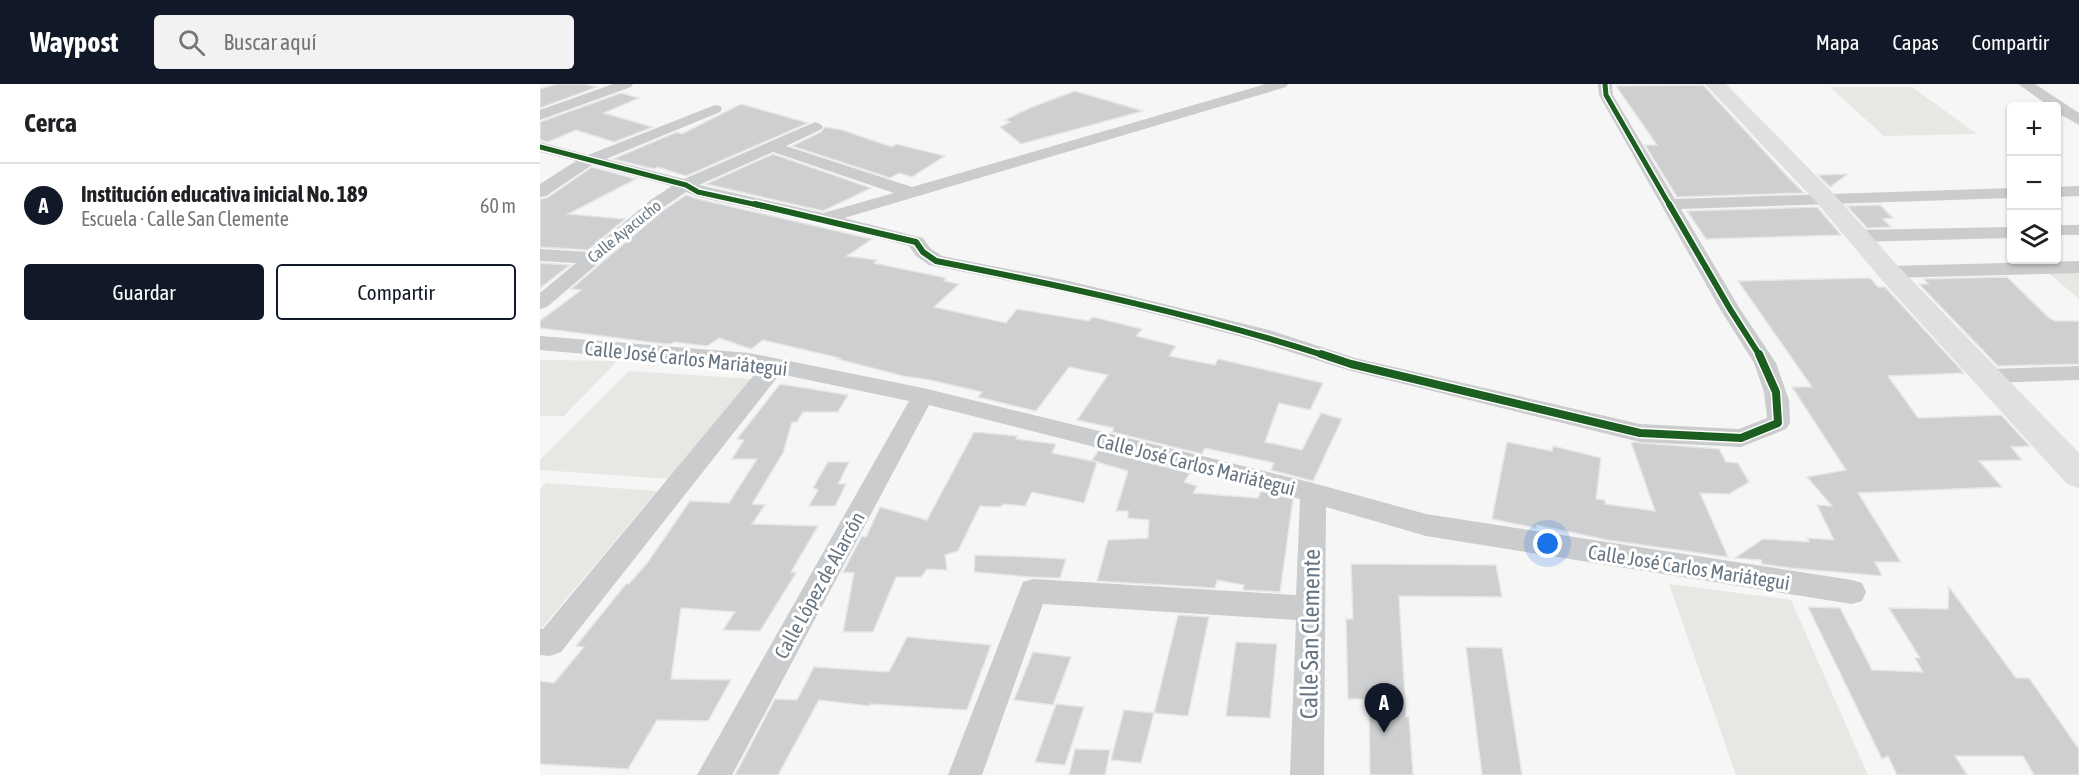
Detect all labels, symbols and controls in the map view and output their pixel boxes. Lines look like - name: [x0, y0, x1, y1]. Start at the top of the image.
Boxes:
- search box: [154, 15, 574, 69]
- text: Waypost: [30, 26, 118, 58]
- icon: search: [175, 26, 208, 59]
- text: Buscar aquí: [223, 29, 316, 55]
- text: Mapa: [1816, 30, 1859, 54]
- text: Capas: [1892, 30, 1939, 54]
- text: Compartir: [1972, 30, 2049, 54]
- map controls: [2007, 102, 2061, 264]
- button: +: [2007, 102, 2061, 156]
- text: Cerca: [24, 108, 77, 138]
- button: −: [2007, 156, 2061, 210]
- text: Institución educativa inicial No. 189: [81, 181, 368, 207]
- text: A: [39, 194, 48, 217]
- text: 60 m: [480, 194, 516, 217]
- street label: Calle Ayacucho: [584, 196, 665, 267]
- text: Escuela · Calle San Clemente: [81, 207, 289, 230]
- button: layers: [2007, 210, 2061, 264]
- button: Guardar: [24, 264, 264, 320]
- button: Compartir: [276, 264, 516, 320]
- street label: Calle José Carlos Mariátegui: [584, 336, 788, 380]
- street label: Calle José Carlos Mariátegui: [1094, 428, 1298, 500]
- street label: Calle López de Alarcón: [769, 508, 869, 662]
- your location: [1533, 529, 1562, 558]
- street label: Calle José Carlos Mariátegui: [1587, 540, 1791, 594]
- street label: Calle San Clemente: [1295, 549, 1325, 719]
- pin: A: [1364, 684, 1404, 733]

